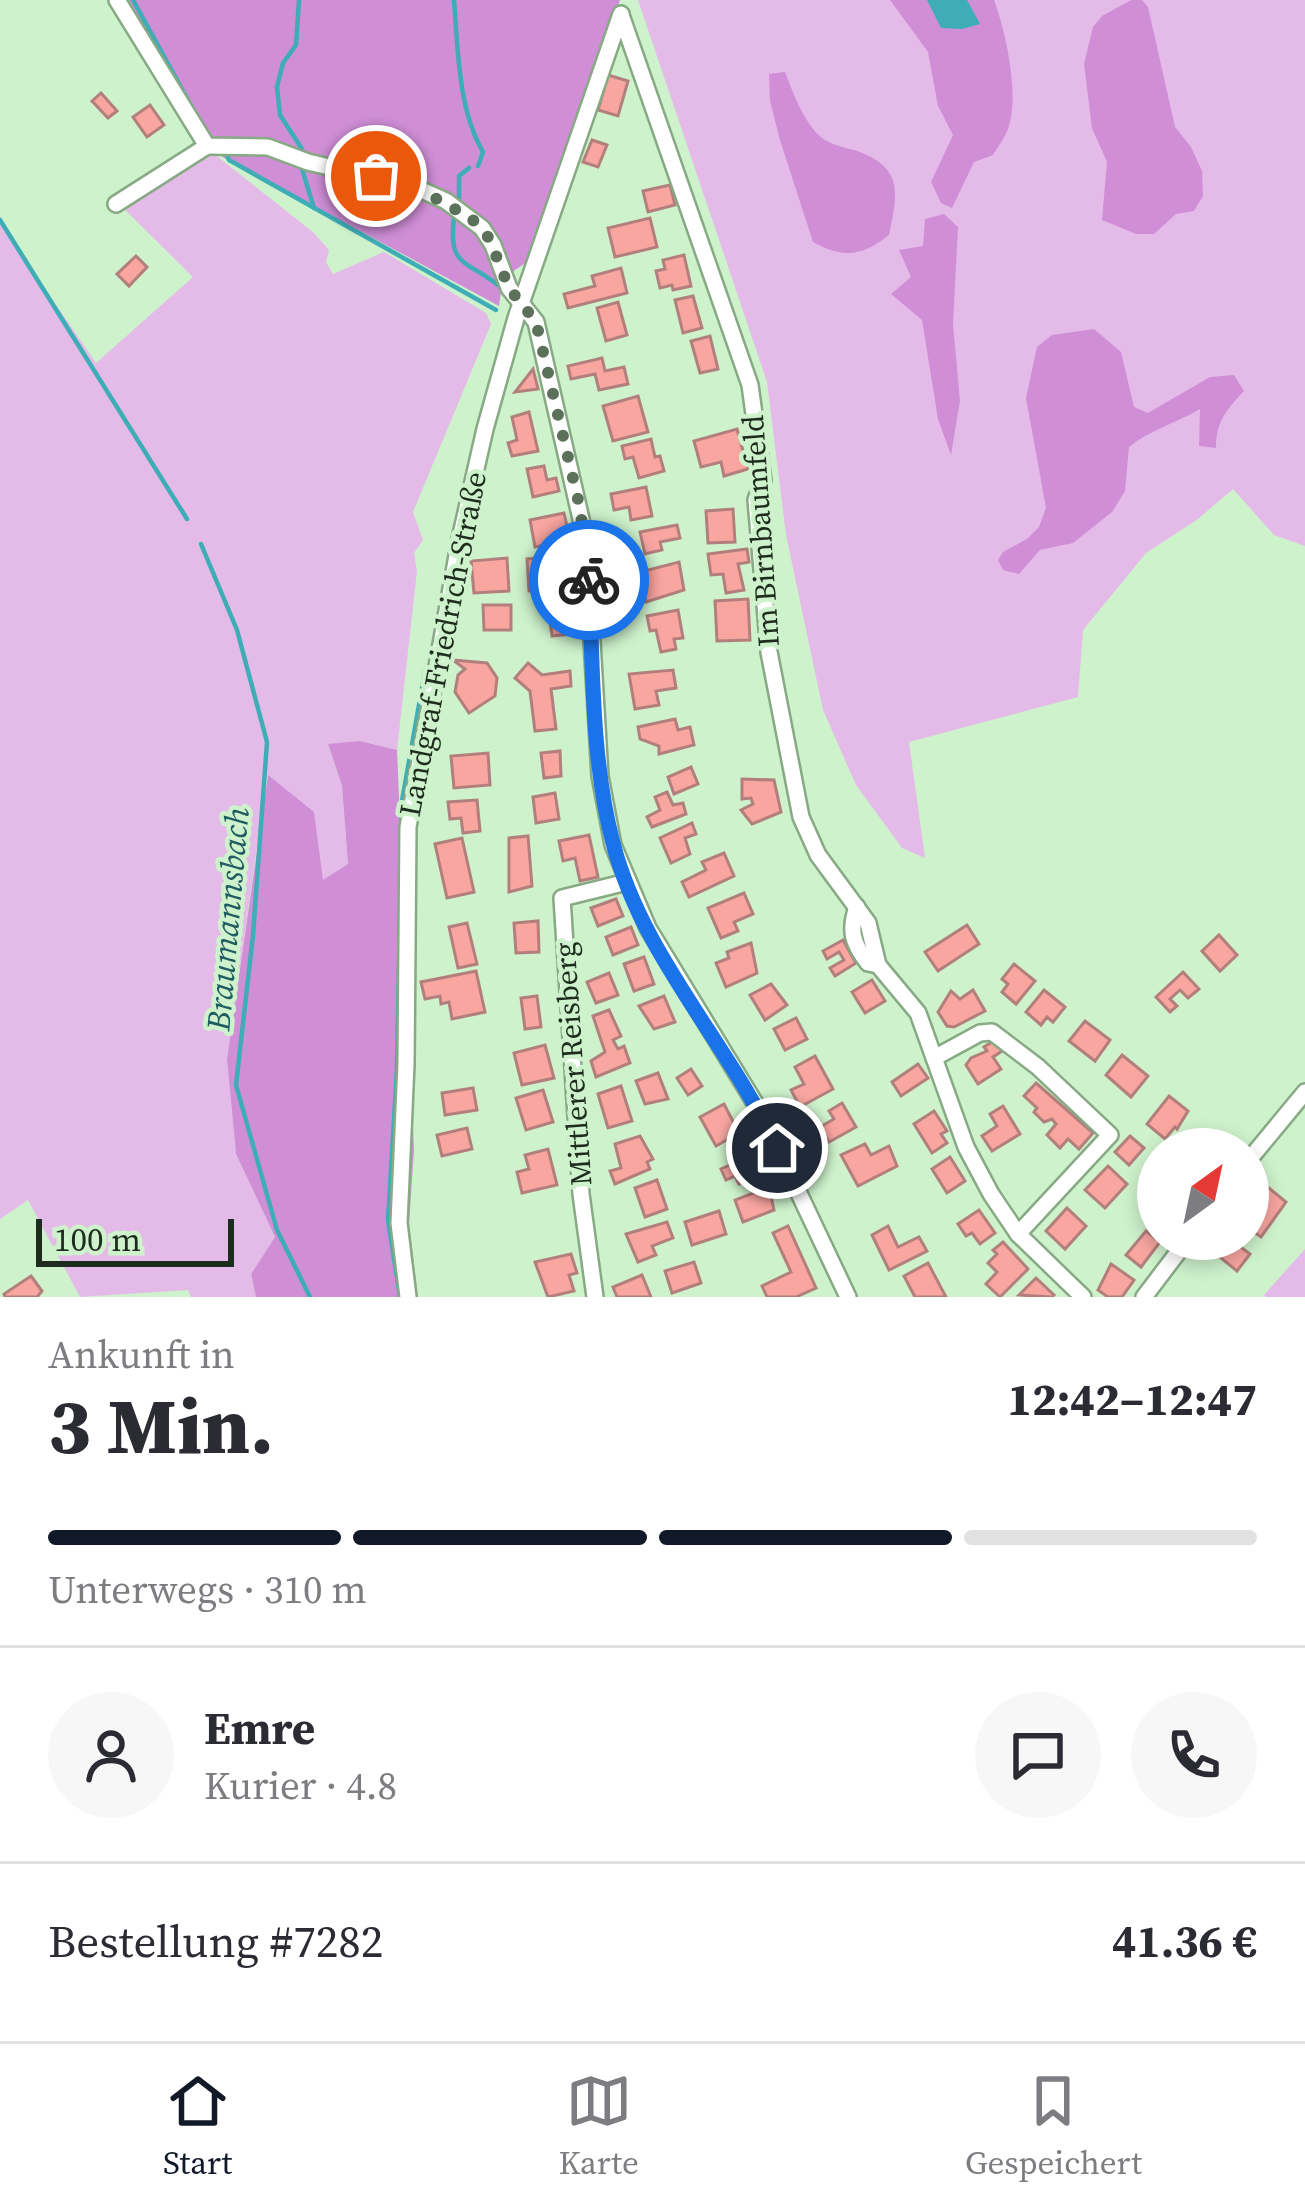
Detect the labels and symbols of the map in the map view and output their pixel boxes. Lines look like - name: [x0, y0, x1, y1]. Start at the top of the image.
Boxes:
- pin: [325, 125, 427, 227]
- street label: Im Birnbaumfeld: [732, 414, 789, 648]
- street label: Landgraf-Friedrich-Straße: [389, 468, 496, 820]
- courier: [529, 520, 649, 640]
- water label: Braumannsbach: [195, 805, 260, 1034]
- street label: Mittlerer Reisberg: [544, 941, 601, 1187]
- pin: [726, 1097, 828, 1199]
- north arrow: [1137, 1128, 1269, 1260]
- scale bar: [36, 1213, 234, 1266]

